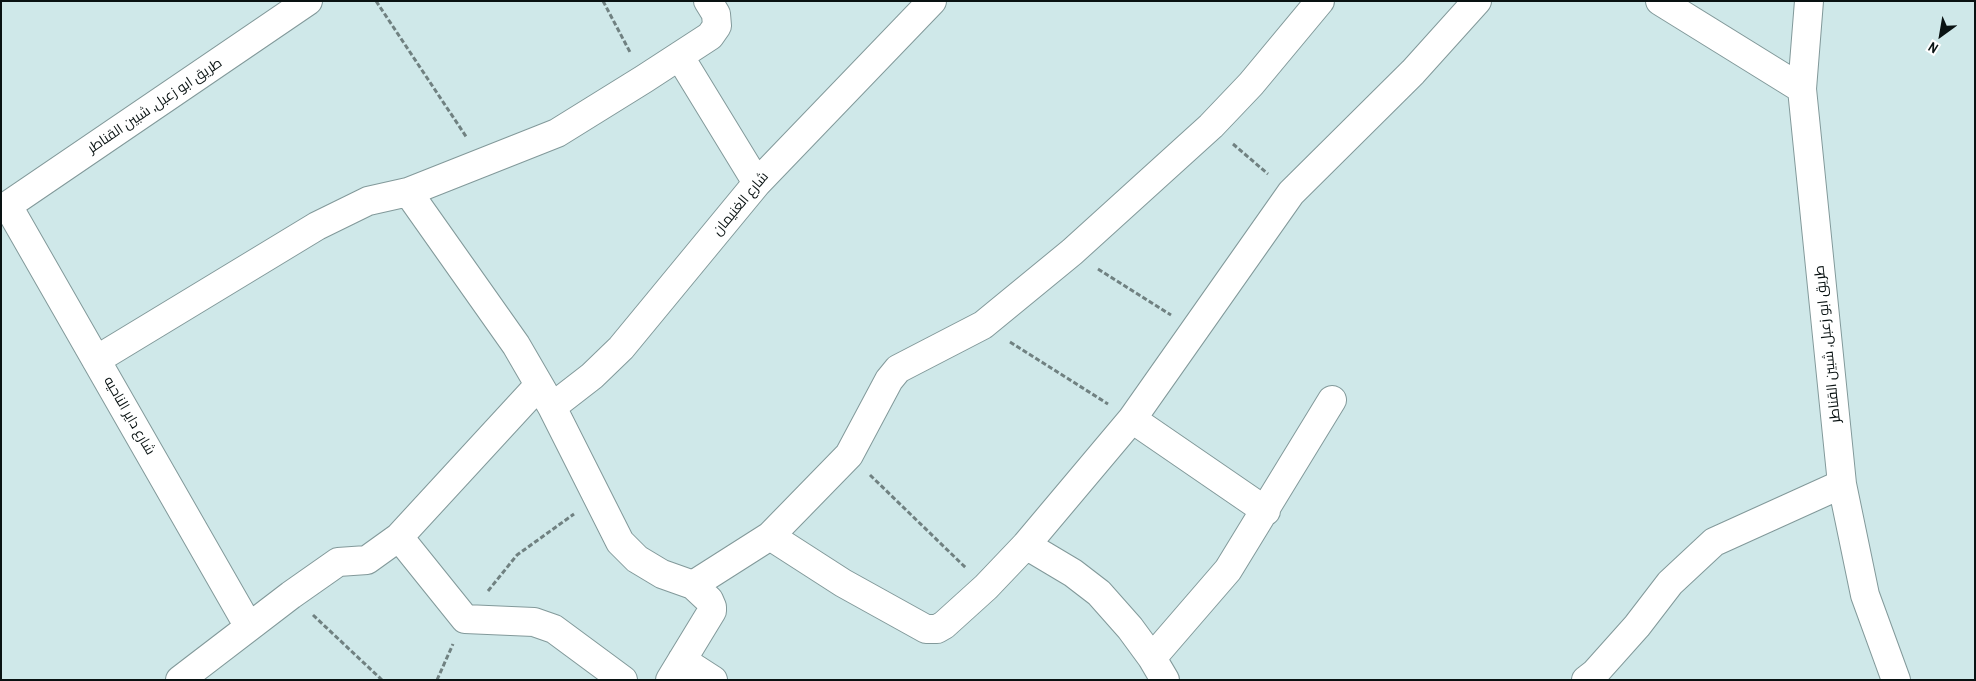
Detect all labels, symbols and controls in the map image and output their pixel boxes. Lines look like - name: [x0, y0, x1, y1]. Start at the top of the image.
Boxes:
- north arrow: [1916, 10, 1966, 60]
- text: N: [1925, 38, 1941, 58]
- street label: طريق ابو زعبل, شبين القناطر: [85, 55, 225, 157]
- street label: شارع الغنيمان: [710, 169, 772, 239]
- street label: طريق ابو زعبل, شبين القناطر: [1811, 264, 1845, 424]
- street label: شارع داير الناحيه: [100, 374, 158, 458]

